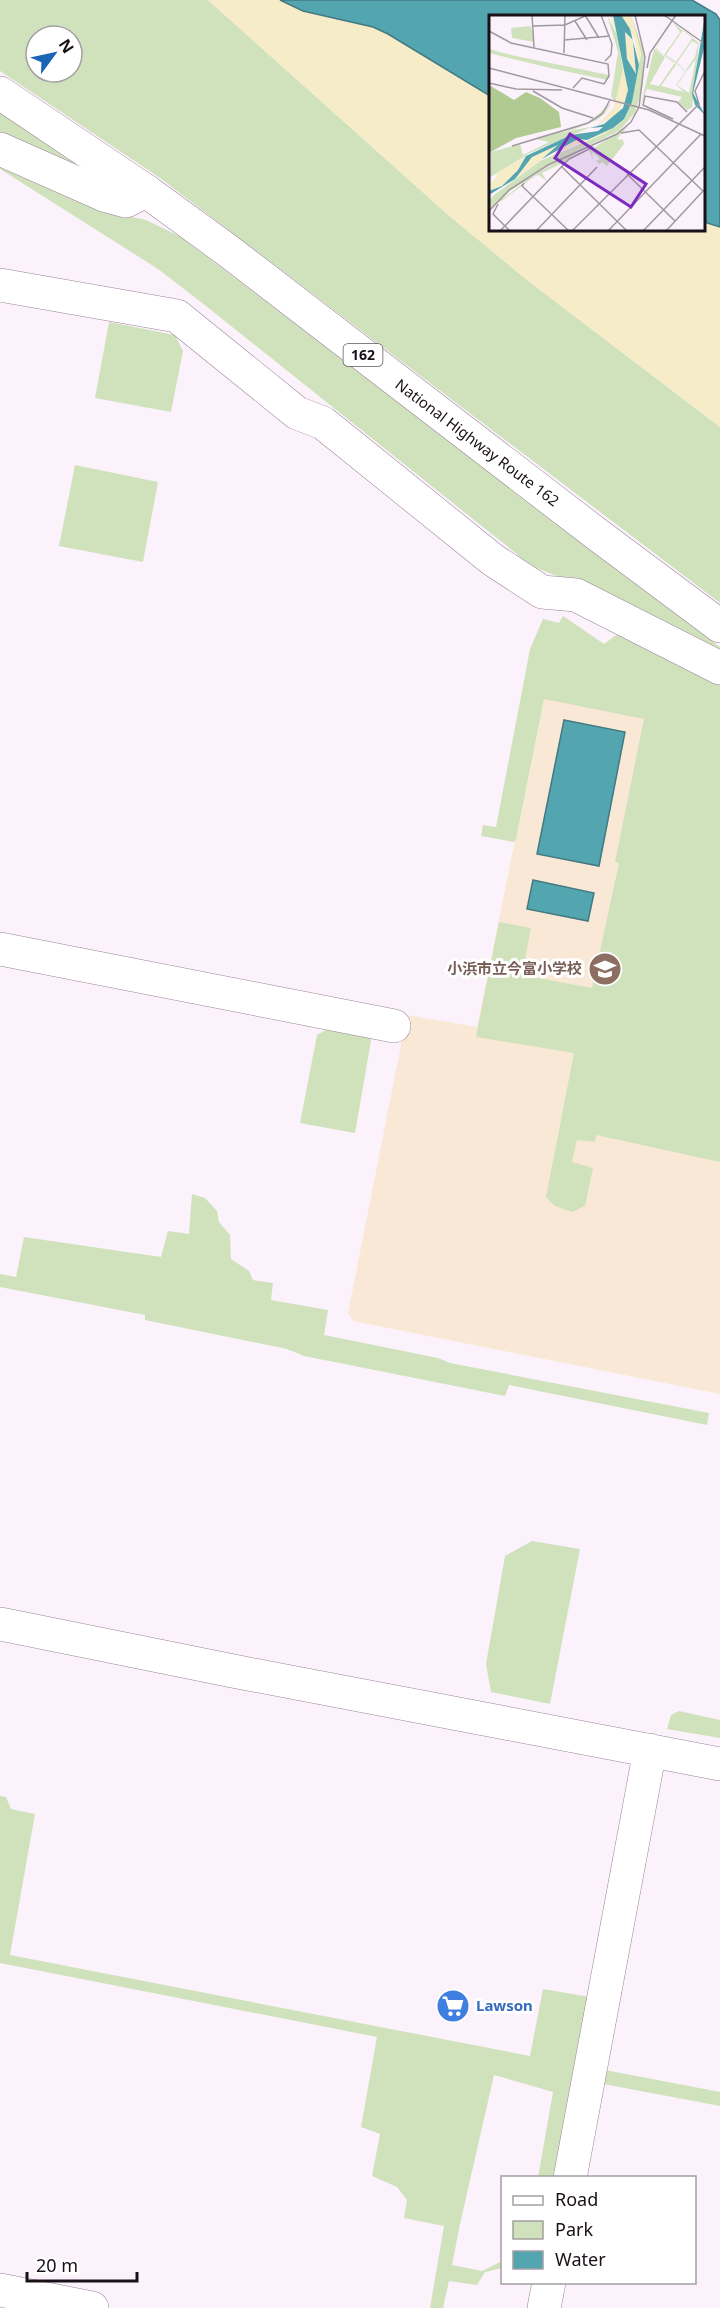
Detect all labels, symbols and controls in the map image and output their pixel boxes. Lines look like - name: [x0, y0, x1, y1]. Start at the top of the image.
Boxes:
- inset map: [489, 15, 705, 231]
- north arrow: [24, 24, 84, 84]
- text: N: [54, 34, 79, 57]
- road number: 162: [344, 344, 382, 366]
- street label: National Highway Route 162: [392, 374, 564, 510]
- school or university icon: 小浜市立今富小学校: [587, 951, 623, 987]
- place label: 小浜市立今富小学校: [447, 958, 582, 978]
- supermarket icon: Lawson: [435, 1988, 471, 2024]
- place label: Lawson: [476, 1995, 533, 2015]
- legend: [501, 2176, 696, 2284]
- text: Road: [555, 2187, 598, 2211]
- text: Park: [555, 2217, 593, 2241]
- scale bar: [27, 2245, 136, 2283]
- text: Water: [555, 2247, 606, 2271]
- text: 20 m: [36, 2253, 78, 2277]

